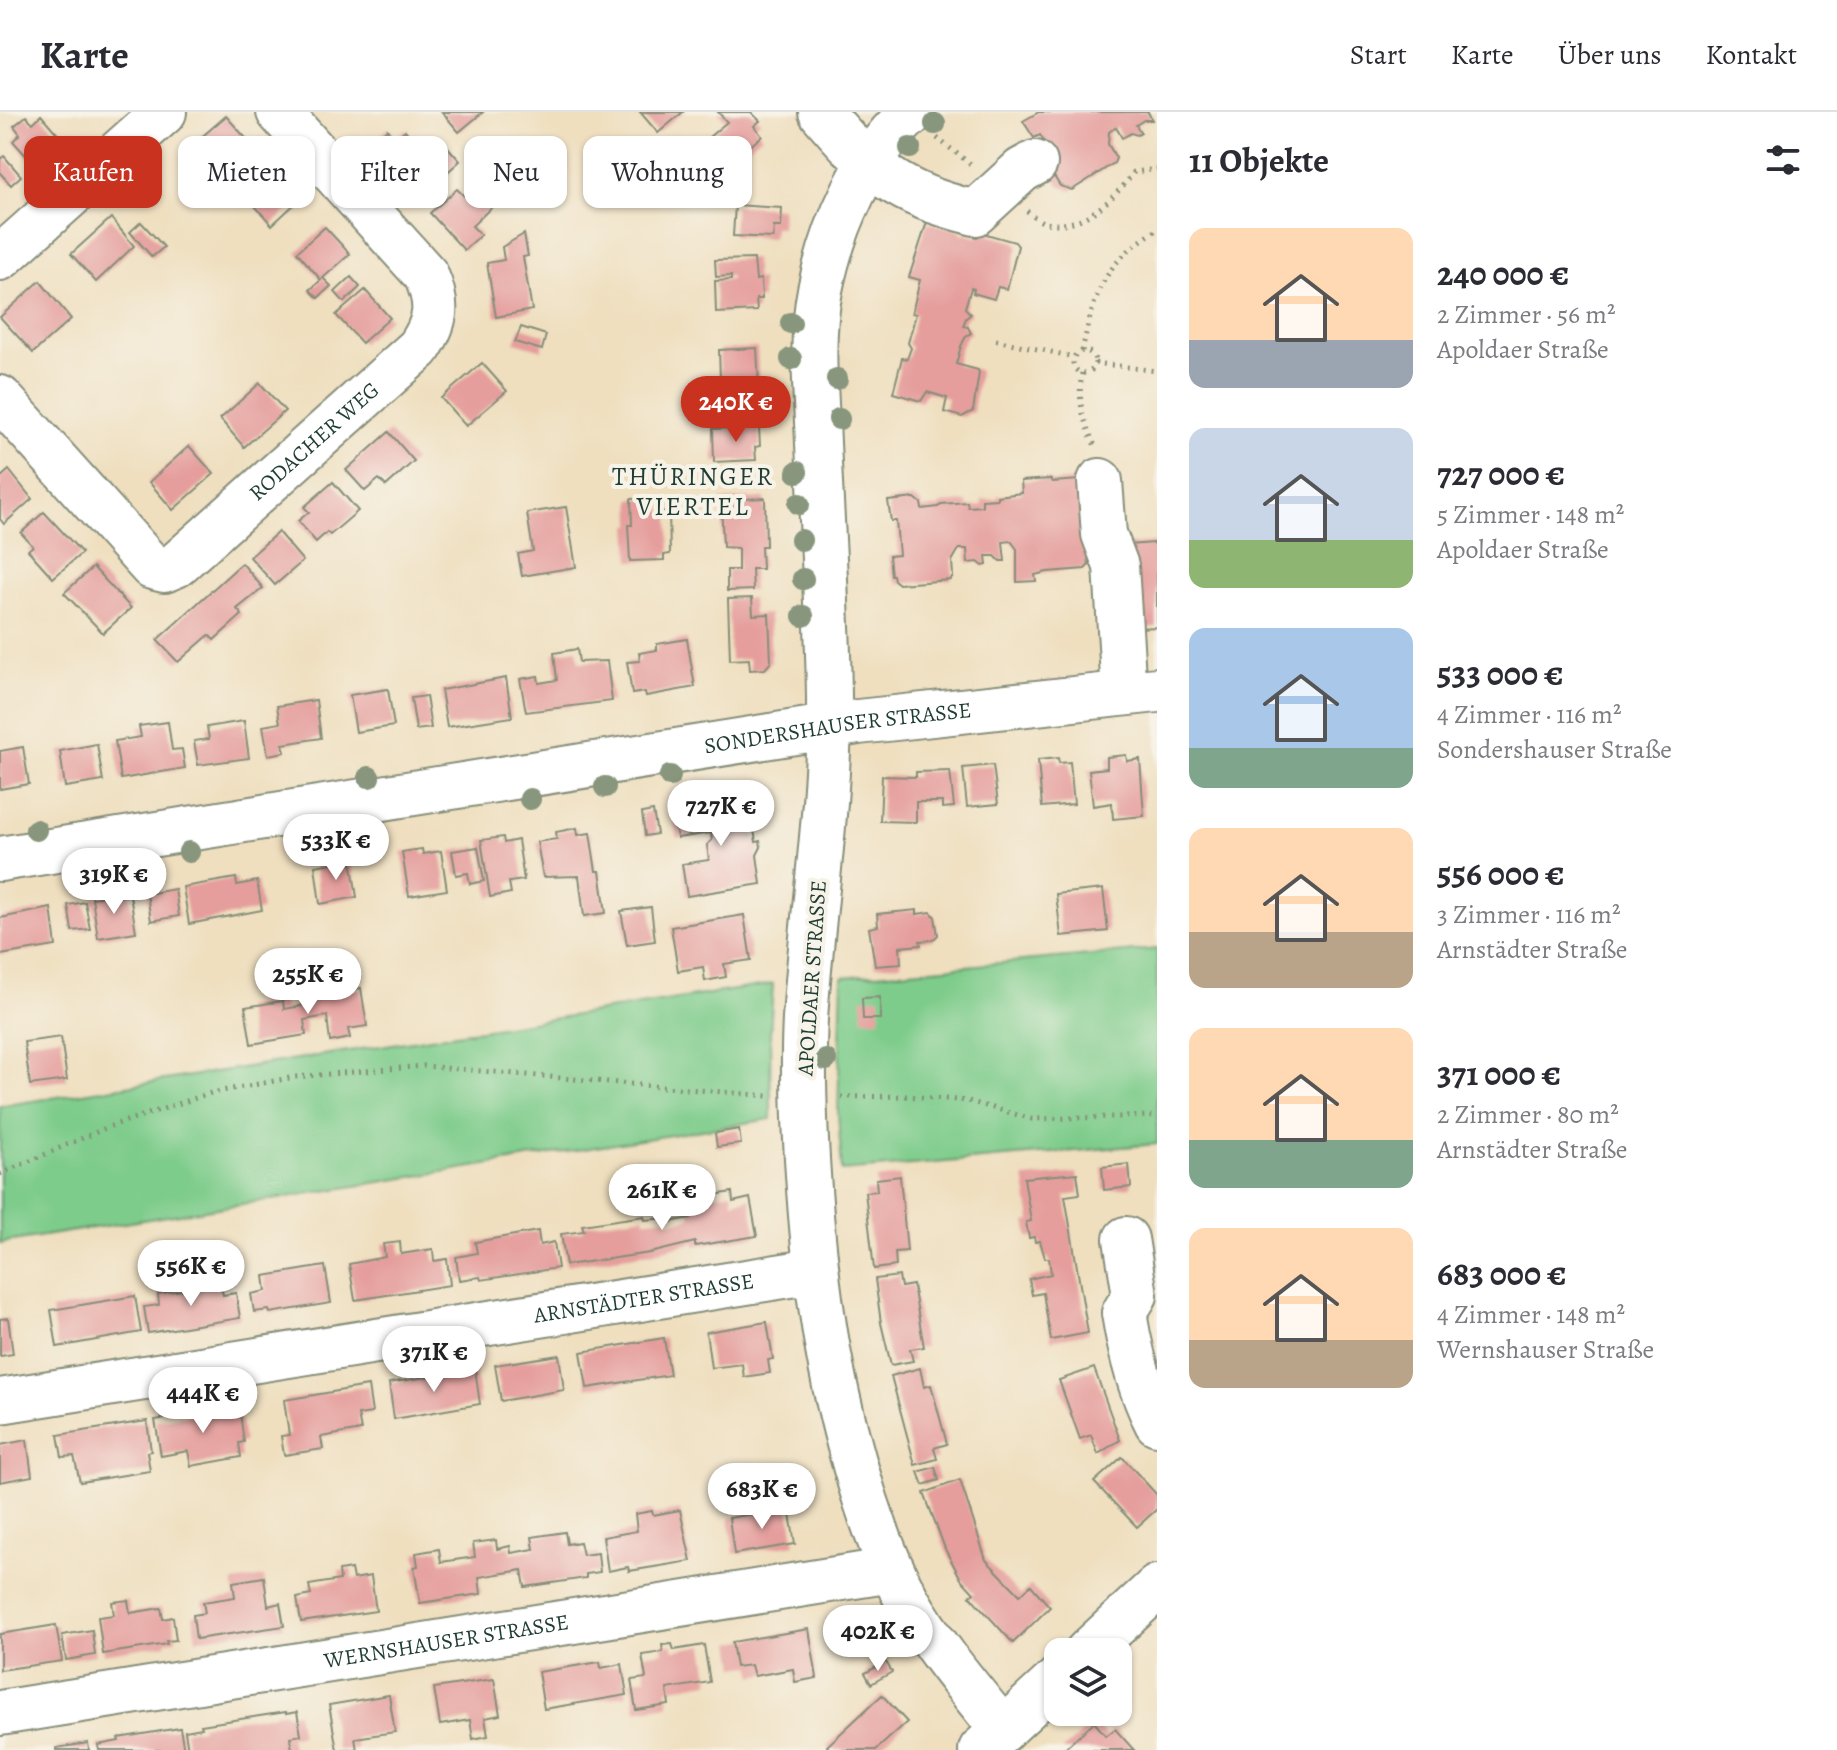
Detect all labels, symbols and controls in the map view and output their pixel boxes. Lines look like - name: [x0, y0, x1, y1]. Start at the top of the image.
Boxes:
- text: Karte: [40, 29, 129, 81]
- text: Start: [1350, 36, 1407, 74]
- text: Karte: [1451, 36, 1514, 74]
- text: Über uns: [1558, 36, 1662, 74]
- text: Kontakt: [1706, 36, 1797, 74]
- chip: Kaufen: [24, 136, 162, 208]
- chip: Mieten: [178, 136, 315, 208]
- chip: Filter: [331, 136, 448, 208]
- chip: Neu: [464, 136, 567, 208]
- chip: Wohnung: [583, 136, 752, 208]
- text: 11 Objekte: [1189, 137, 1329, 184]
- icon: filters: [1761, 138, 1805, 182]
- text: 240 000 €: [1437, 250, 1569, 297]
- icon: home: [1253, 260, 1349, 356]
- text: 2 Zimmer · 56 m²: [1437, 297, 1615, 332]
- text: Apoldaer Straße: [1437, 332, 1609, 367]
- street label: RODACHER WEG: [243, 375, 386, 508]
- pin: 240K €: [671, 376, 801, 444]
- text: 240K €: [699, 384, 773, 419]
- text: 727 000 €: [1437, 450, 1565, 497]
- district label: THÜRINGER VIERTEL: [612, 459, 774, 524]
- icon: home: [1253, 460, 1349, 556]
- text: 5 Zimmer · 148 m²: [1437, 497, 1624, 532]
- text: Apoldaer Straße: [1437, 532, 1609, 567]
- text: 533 000 €: [1437, 650, 1563, 697]
- icon: home: [1253, 660, 1349, 756]
- street label: SONDERSHAUSER STRASSE: [702, 695, 973, 761]
- text: 4 Zimmer · 116 m²: [1437, 697, 1621, 732]
- text: Sondershauser Straße: [1437, 732, 1672, 767]
- pin: 727K €: [656, 780, 786, 848]
- text: 727K €: [685, 788, 757, 823]
- pin: 533K €: [271, 814, 401, 882]
- text: 533K €: [301, 822, 371, 857]
- pin: 319K €: [49, 848, 179, 916]
- text: 556 000 €: [1437, 850, 1565, 897]
- text: 319K €: [79, 856, 149, 891]
- icon: home: [1253, 860, 1349, 956]
- street label: APOLDAER STRASSE: [790, 879, 834, 1078]
- text: 3 Zimmer · 116 m²: [1437, 897, 1621, 932]
- text: Arnstädter Straße: [1437, 932, 1628, 967]
- pin: 255K €: [243, 948, 373, 1016]
- text: 255K €: [272, 956, 344, 991]
- text: 371 000 €: [1437, 1050, 1561, 1097]
- icon: home: [1253, 1060, 1349, 1156]
- text: 2 Zimmer · 80 m²: [1437, 1097, 1619, 1132]
- text: Arnstädter Straße: [1437, 1132, 1628, 1167]
- pin: 261K €: [597, 1164, 727, 1232]
- text: 261K €: [627, 1172, 697, 1207]
- pin: 556K €: [126, 1240, 256, 1308]
- text: 556K €: [156, 1248, 226, 1283]
- text: 683 000 €: [1437, 1250, 1566, 1297]
- icon: home: [1253, 1260, 1349, 1356]
- street label: ARNSTÄDTER STRASSE: [531, 1266, 756, 1331]
- text: 4 Zimmer · 148 m²: [1437, 1297, 1625, 1332]
- pin: 371K €: [369, 1326, 499, 1394]
- text: Wernshauser Straße: [1437, 1332, 1654, 1367]
- text: 371K €: [400, 1334, 468, 1369]
- pin: 444K €: [138, 1367, 268, 1435]
- text: 444K €: [166, 1375, 240, 1410]
- pin: 683K €: [697, 1463, 827, 1531]
- text: 683K €: [726, 1471, 798, 1506]
- pin: 402K €: [813, 1605, 943, 1673]
- street label: WERNSHAUSER STRASSE: [321, 1607, 571, 1676]
- text: 402K €: [841, 1613, 915, 1648]
- map controls: [1044, 1638, 1132, 1726]
- button: layers: [1044, 1638, 1132, 1726]

